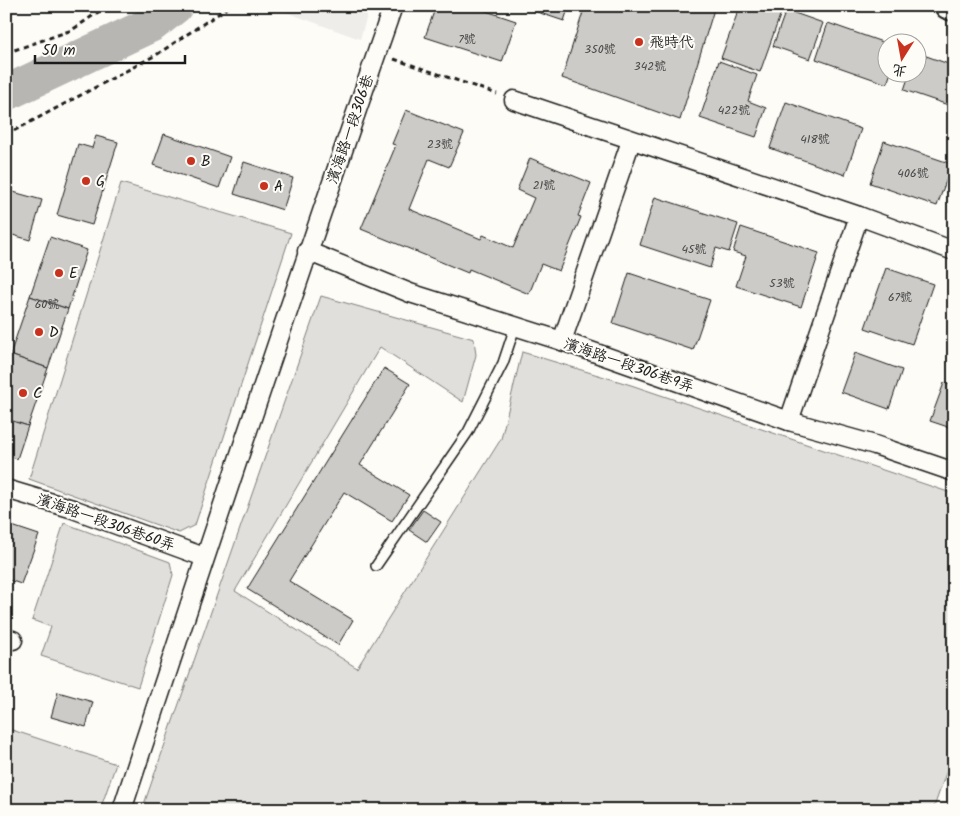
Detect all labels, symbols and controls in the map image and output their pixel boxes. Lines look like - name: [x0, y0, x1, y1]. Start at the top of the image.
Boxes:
- house number: 7號: [458, 30, 476, 49]
- place label: 飛時代: [649, 31, 694, 55]
- scale bar: [35, 32, 185, 64]
- north arrow: [878, 32, 928, 82]
- marker: 飛時代: [633, 36, 645, 48]
- text: 50 m: [42, 39, 76, 63]
- house number: 350號: [584, 40, 616, 59]
- house number: 342號: [634, 57, 666, 76]
- text: 北: [891, 58, 909, 82]
- street label: 濱海路一段306巷: [321, 71, 381, 187]
- house number: 422號: [718, 101, 750, 120]
- house number: 418號: [800, 130, 830, 149]
- house number: 23號: [427, 135, 453, 154]
- place label: B: [201, 150, 211, 174]
- marker: B: [185, 155, 197, 167]
- house number: 406號: [897, 164, 929, 183]
- place label: G: [96, 170, 105, 194]
- marker: G: [80, 175, 92, 187]
- place label: A: [274, 175, 283, 199]
- house number: 21號: [533, 176, 555, 195]
- marker: A: [258, 180, 270, 192]
- house number: 45號: [681, 240, 707, 259]
- place label: E: [69, 262, 79, 286]
- marker: E: [53, 267, 65, 279]
- house number: 53號: [769, 274, 795, 293]
- house number: 67號: [888, 288, 912, 307]
- house number: 60號: [35, 295, 59, 314]
- place label: D: [49, 321, 59, 345]
- marker: D: [33, 326, 45, 338]
- street label: 濱海路一段306巷9弄: [560, 332, 697, 400]
- place label: C: [33, 382, 42, 406]
- marker: C: [17, 387, 29, 399]
- street label: 濱海路一段306巷60弄: [33, 488, 178, 558]

